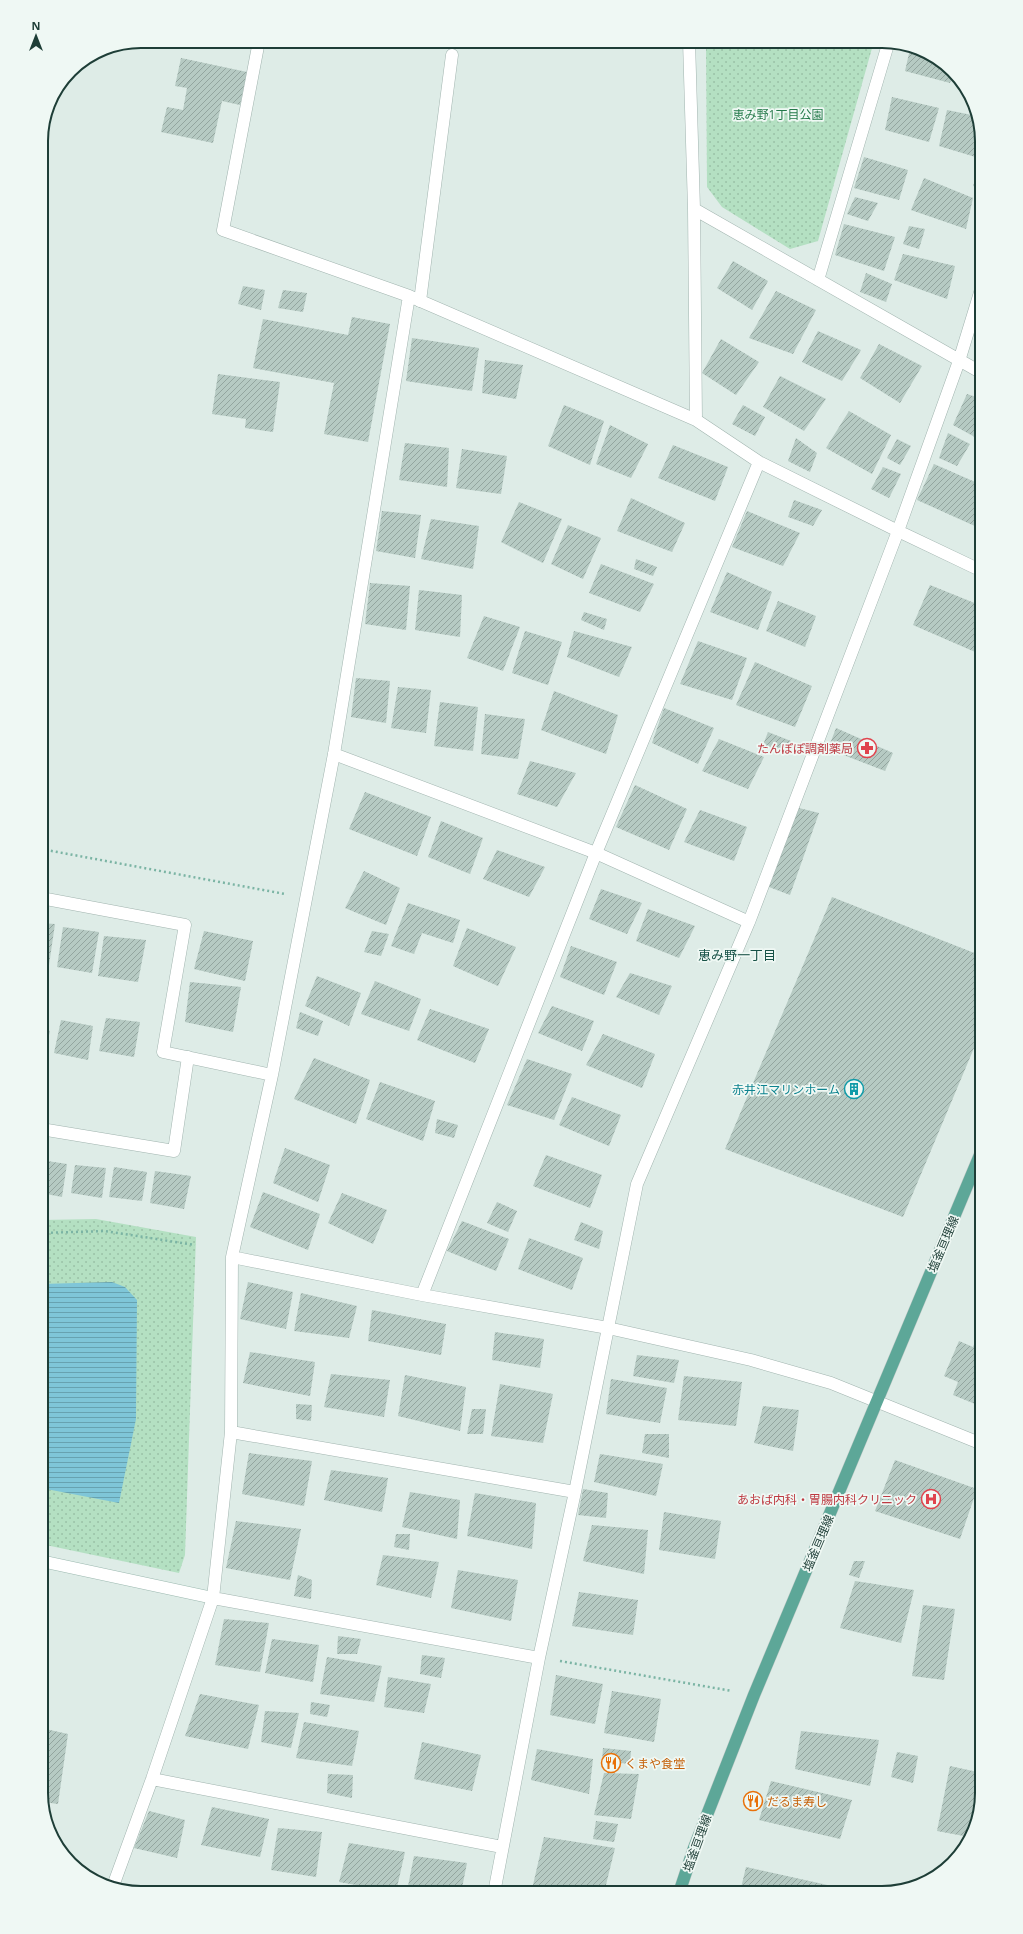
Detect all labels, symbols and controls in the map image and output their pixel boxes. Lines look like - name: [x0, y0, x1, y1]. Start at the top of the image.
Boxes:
- north arrow: [16, 16, 56, 56]
- text: N: [32, 18, 40, 33]
- park label: 恵み野1丁目公園: [733, 106, 823, 123]
- pharmacy icon: たんぽぽ調剤薬局: [856, 737, 878, 759]
- place label: たんぽぽ調剤薬局: [757, 740, 853, 757]
- district label: 恵み野一丁目: [698, 946, 776, 964]
- building icon: 赤井江マリンホーム: [843, 1078, 865, 1100]
- place label: 赤井江マリンホーム: [732, 1081, 840, 1098]
- street label: 塩釜亘理線: [923, 1213, 963, 1275]
- hospital icon: あおば内科・胃腸内科クリニック: [920, 1488, 942, 1510]
- place label: あおば内科・胃腸内科クリニック: [737, 1491, 917, 1508]
- street label: 塩釜亘理線: [798, 1512, 838, 1574]
- restaurant icon: くまや食堂: [600, 1752, 622, 1774]
- place label: くまや食堂: [625, 1755, 685, 1772]
- restaurant icon: だるま寿し: [742, 1790, 764, 1812]
- place label: だるま寿し: [767, 1793, 827, 1810]
- street label: 塩釜亘理線: [679, 1812, 715, 1874]

